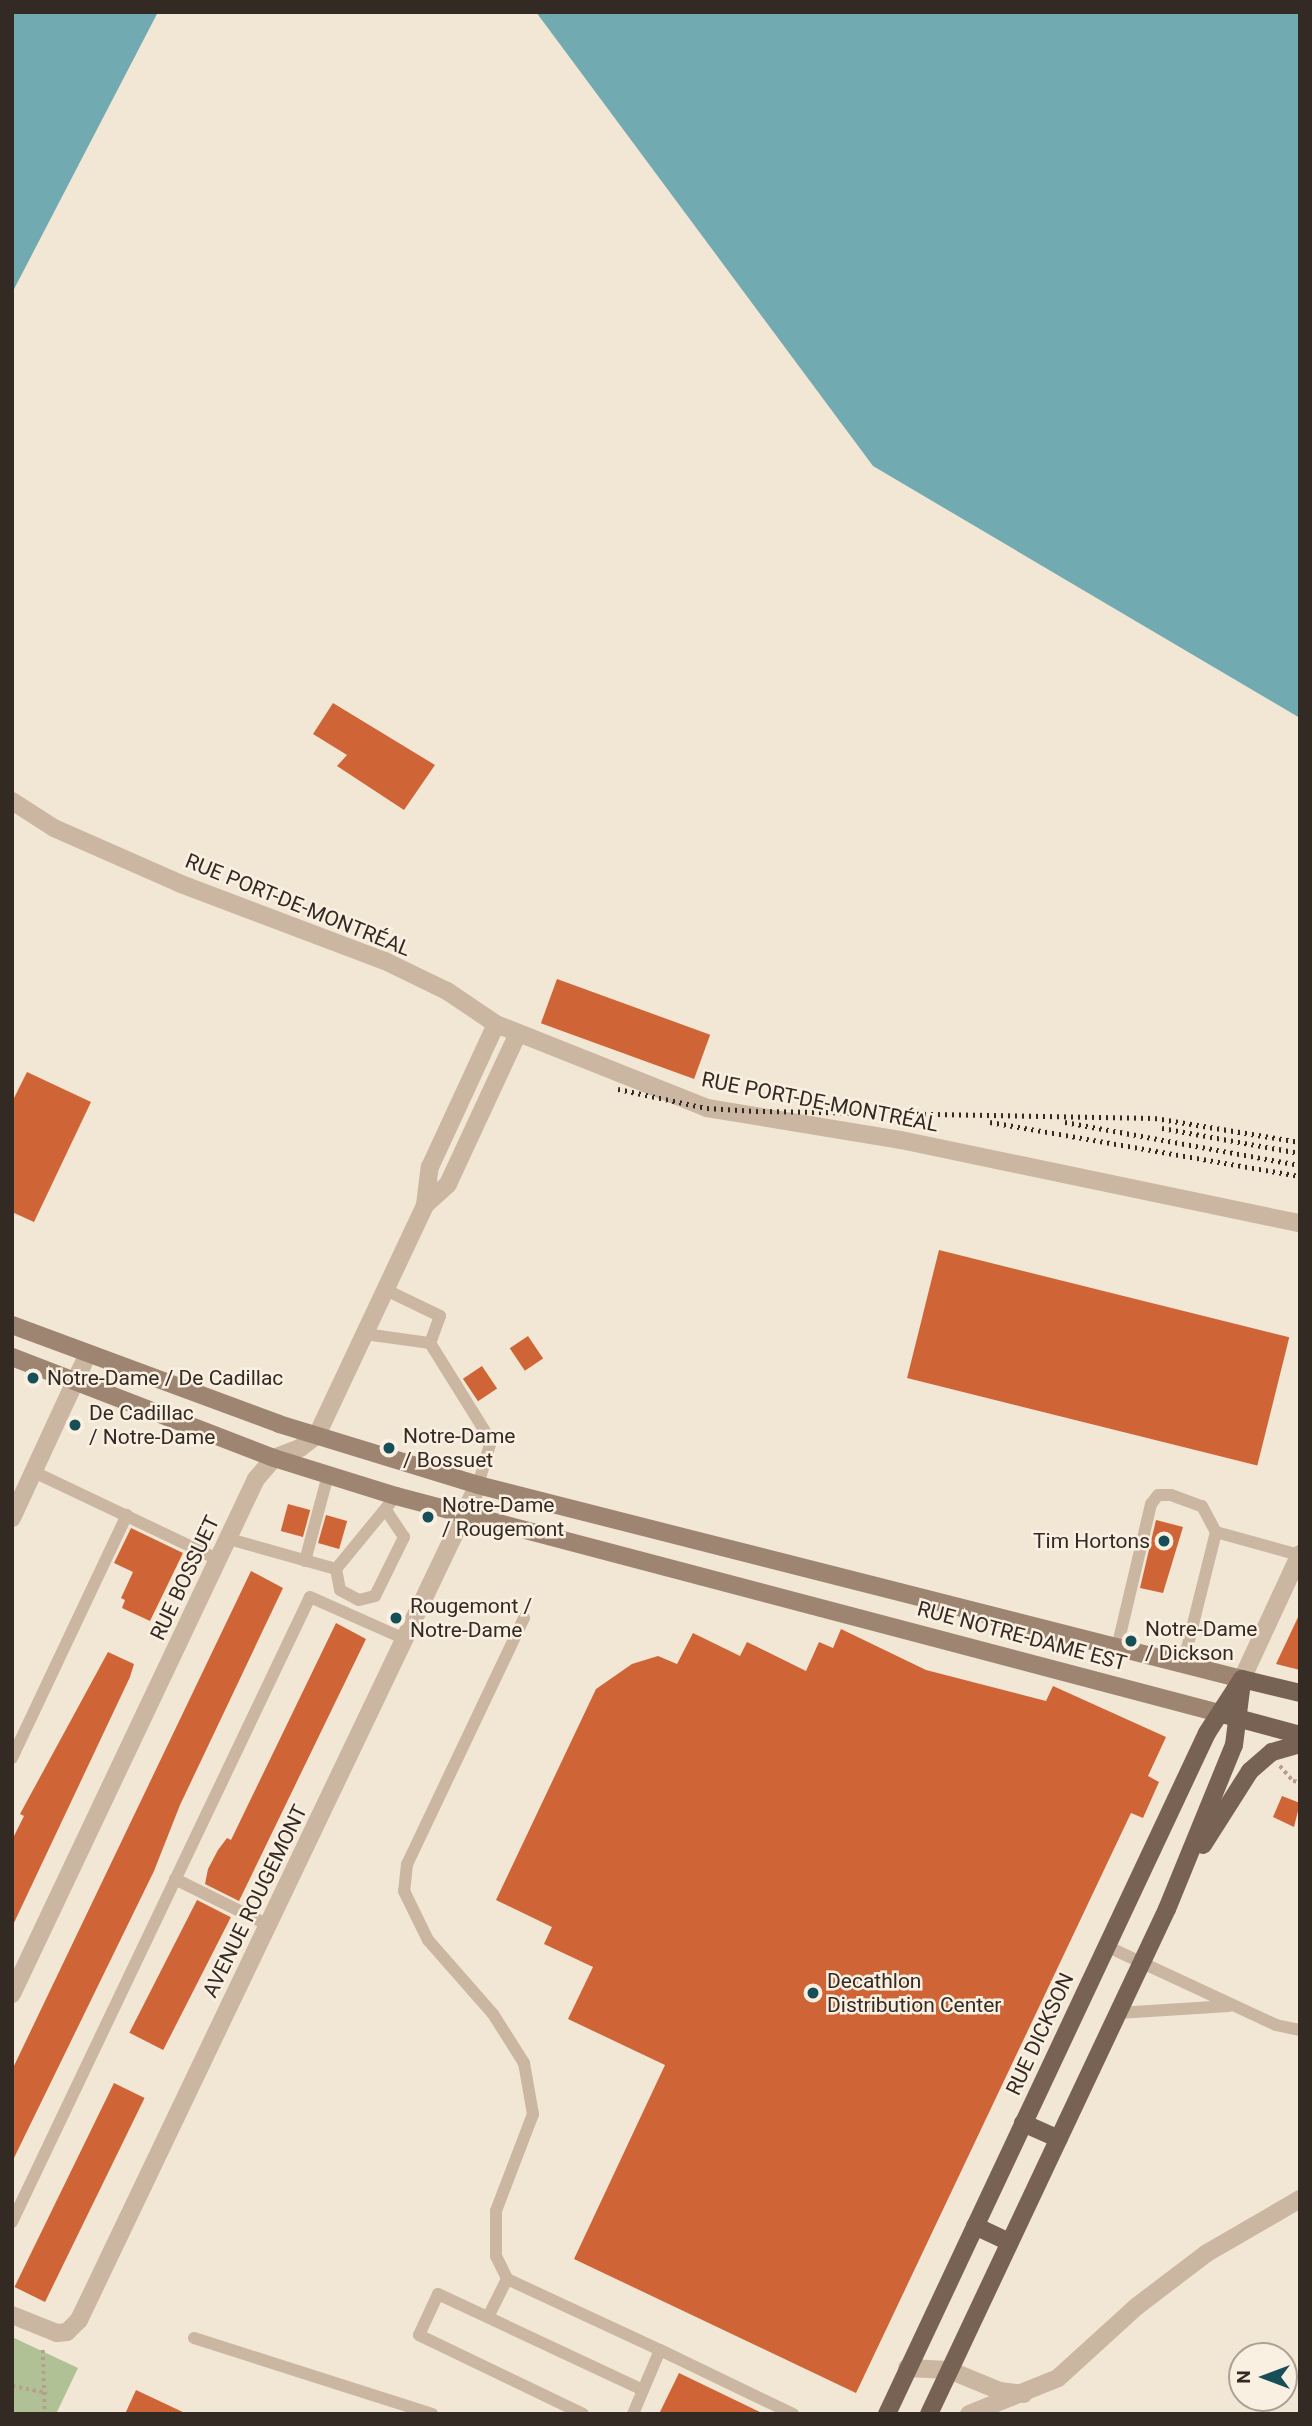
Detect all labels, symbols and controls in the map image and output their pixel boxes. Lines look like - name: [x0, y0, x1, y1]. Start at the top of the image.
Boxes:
- street label: RUE PORT-DE-MONTRÉAL: [182, 848, 414, 962]
- street label: RUE PORT-DE-MONTRÉAL: [699, 1067, 941, 1137]
- place label: Notre-Dame / De Cadillac: [47, 1365, 283, 1391]
- marker: Notre-Dame / De Cadillac: [25, 1370, 41, 1386]
- place label: De Cadillac / Notre-Dame: [89, 1400, 215, 1450]
- marker: De Cadillac / Notre-Dame: [67, 1417, 83, 1433]
- place label: Notre-Dame / Bossuet: [403, 1423, 515, 1473]
- marker: Notre-Dame / Bossuet: [381, 1440, 397, 1456]
- place label: Notre-Dame / Rougemont: [442, 1492, 564, 1542]
- marker: Notre-Dame / Rougemont: [420, 1509, 436, 1525]
- street label: RUE BOSSUET: [145, 1512, 225, 1644]
- place label: Tim Hortons: [1033, 1528, 1150, 1554]
- marker: Tim Hortons: [1156, 1533, 1172, 1549]
- place label: Rougemont / Notre-Dame: [410, 1593, 532, 1643]
- street label: RUE NOTRE-DAME EST: [915, 1596, 1129, 1676]
- marker: Rougemont / Notre-Dame: [388, 1610, 404, 1626]
- place label: Notre-Dame / Dickson: [1145, 1616, 1257, 1666]
- marker: Notre-Dame / Dickson: [1123, 1633, 1139, 1649]
- street label: AVENUE ROUGEMONT: [197, 1801, 313, 2001]
- place label: Decathlon Distribution Center: [827, 1968, 1001, 2018]
- street label: RUE DICKSON: [1001, 1969, 1079, 2099]
- marker: Decathlon Distribution Center: [805, 1985, 821, 2001]
- north arrow: [1228, 2342, 1298, 2412]
- text: N: [1232, 2370, 1255, 2384]

